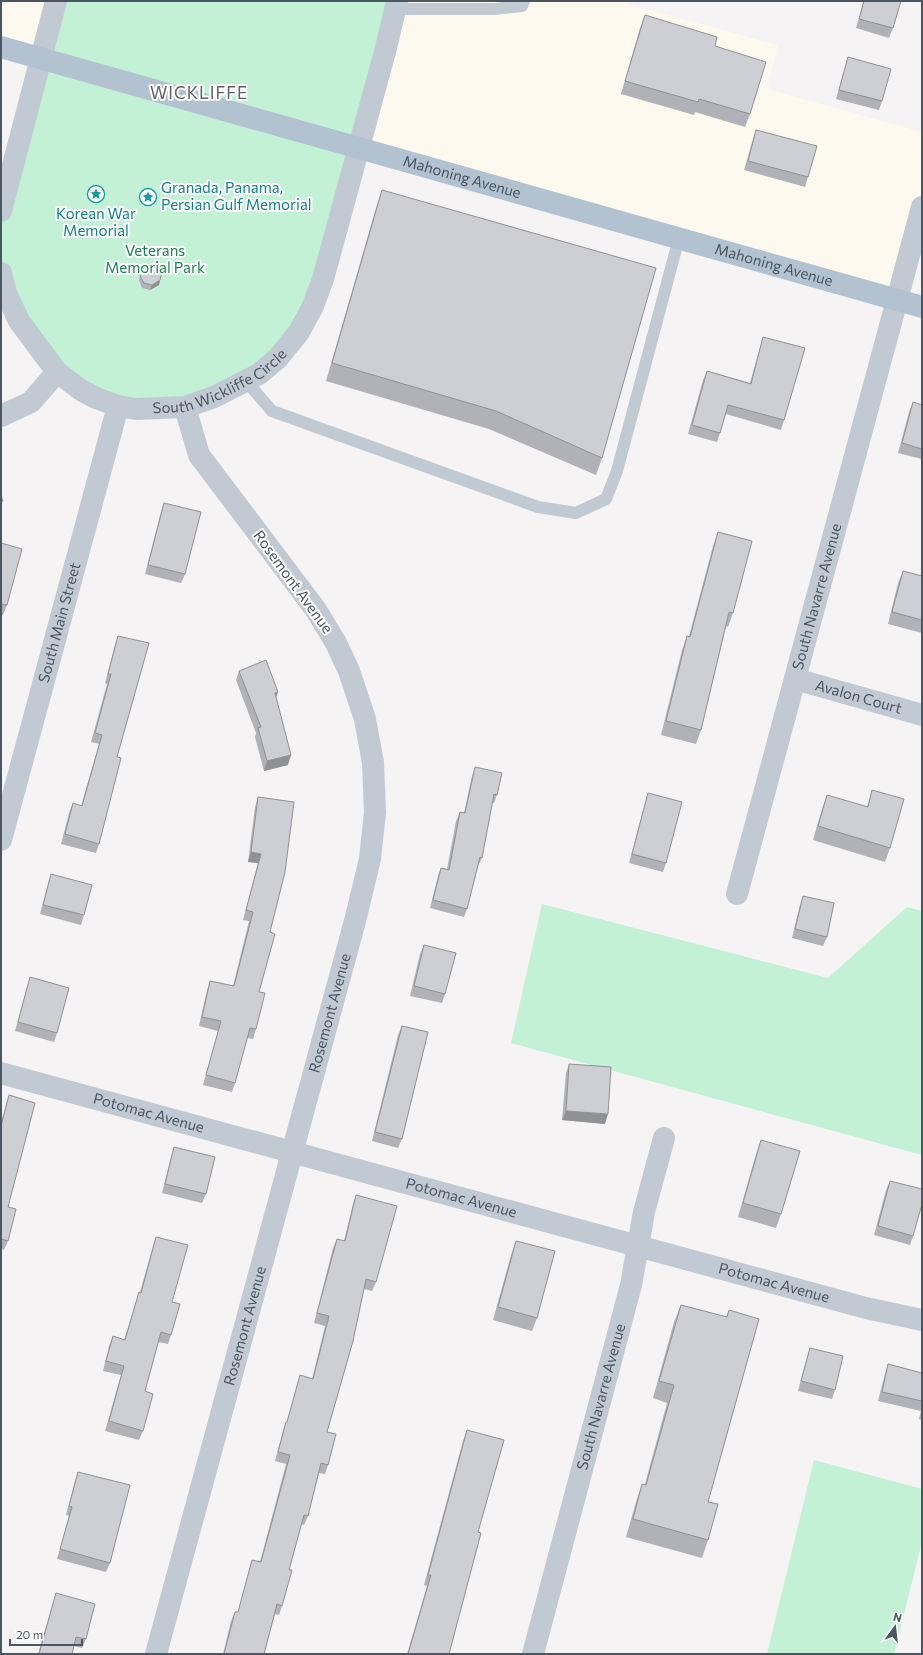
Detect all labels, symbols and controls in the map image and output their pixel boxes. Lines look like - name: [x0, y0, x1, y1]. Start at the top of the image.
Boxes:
- district label: WICKLIFFE: [150, 82, 248, 103]
- street label: Mahoning Avenue: [401, 151, 523, 201]
- place label: Granada, Panama, Persian Gulf Memorial: [161, 178, 312, 213]
- place icon: Korean War Memorial: [86, 184, 106, 204]
- place icon: Granada, Panama, Persian Gulf Memorial: [138, 187, 158, 207]
- place label: Korean War Memorial: [56, 204, 136, 239]
- street label: Mahoning Avenue: [713, 239, 835, 289]
- park label: Veterans Memorial Park: [105, 241, 205, 276]
- street label: South Wickliffe Circle: [152, 345, 290, 416]
- street label: South Navarre Avenue: [788, 521, 844, 671]
- street label: Rosemont Avenue: [250, 526, 337, 636]
- street label: South Main Street: [34, 560, 83, 685]
- street label: Avalon Court: [813, 675, 904, 717]
- street label: Rosemont Avenue: [304, 951, 354, 1075]
- street label: Potomac Avenue: [91, 1088, 207, 1136]
- street label: Potomac Avenue: [404, 1173, 519, 1221]
- street label: Potomac Avenue: [717, 1258, 832, 1306]
- street label: Rosemont Avenue: [219, 1264, 269, 1387]
- street label: South Navarre Avenue: [572, 1321, 628, 1472]
- north arrow: [875, 1607, 915, 1647]
- text: N: [892, 1610, 903, 1624]
- scale bar: [10, 1621, 82, 1647]
- text: 20 m: [16, 1627, 43, 1641]

